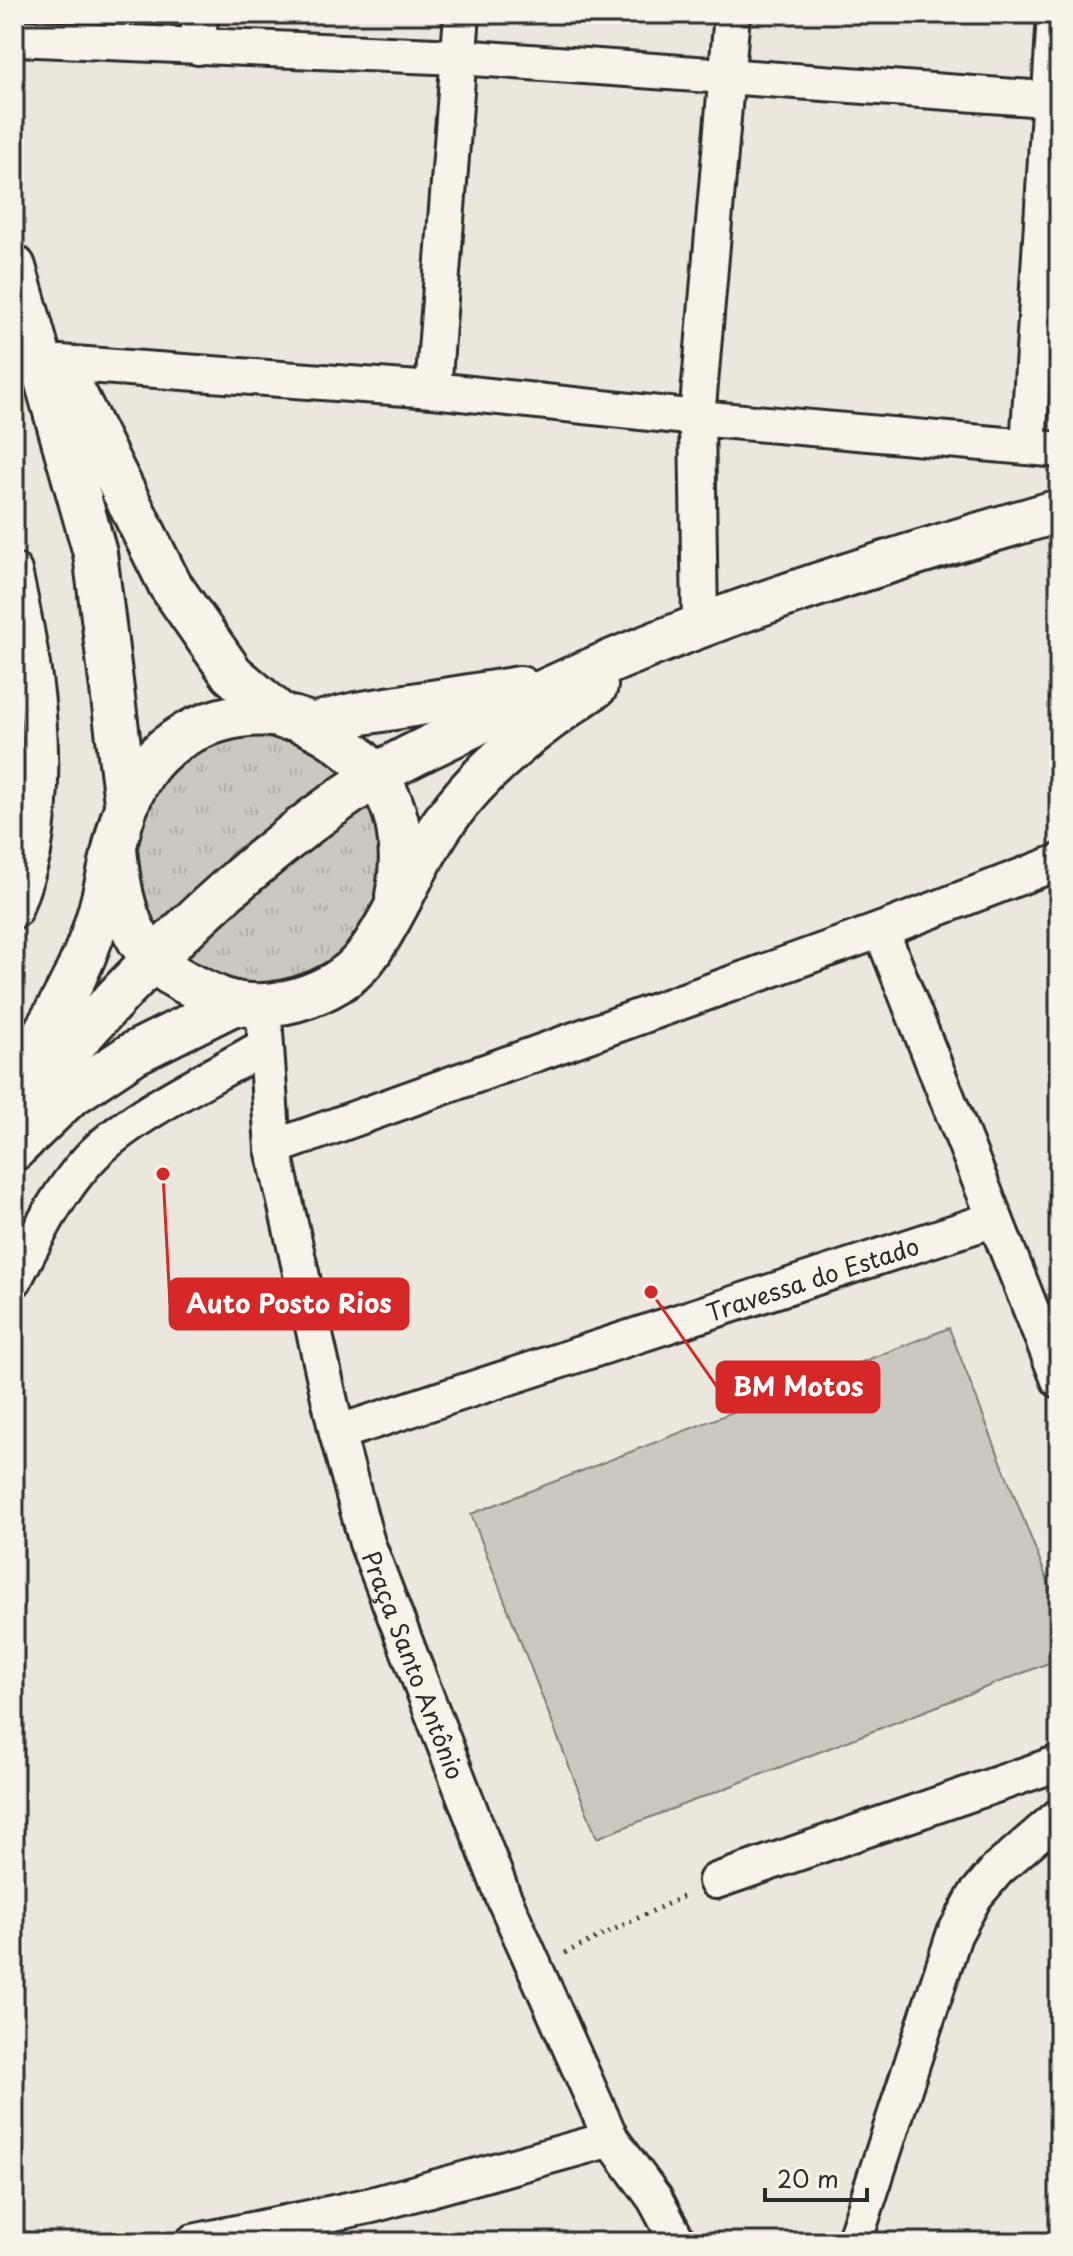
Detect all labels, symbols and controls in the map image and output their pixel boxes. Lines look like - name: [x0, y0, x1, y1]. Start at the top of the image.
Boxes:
- street label: Travessa do Estado: [701, 1227, 924, 1330]
- callout: Auto Posto Rios: [170, 1279, 408, 1329]
- text: Auto Posto Rios: [186, 1283, 392, 1322]
- callout: BM Motos: [717, 1362, 879, 1412]
- text: BM Motos: [733, 1366, 864, 1405]
- street label: Praça Santo Antônio: [354, 1545, 474, 1784]
- scale bar: [765, 2152, 867, 2202]
- text: 20 m: [777, 2160, 839, 2196]

